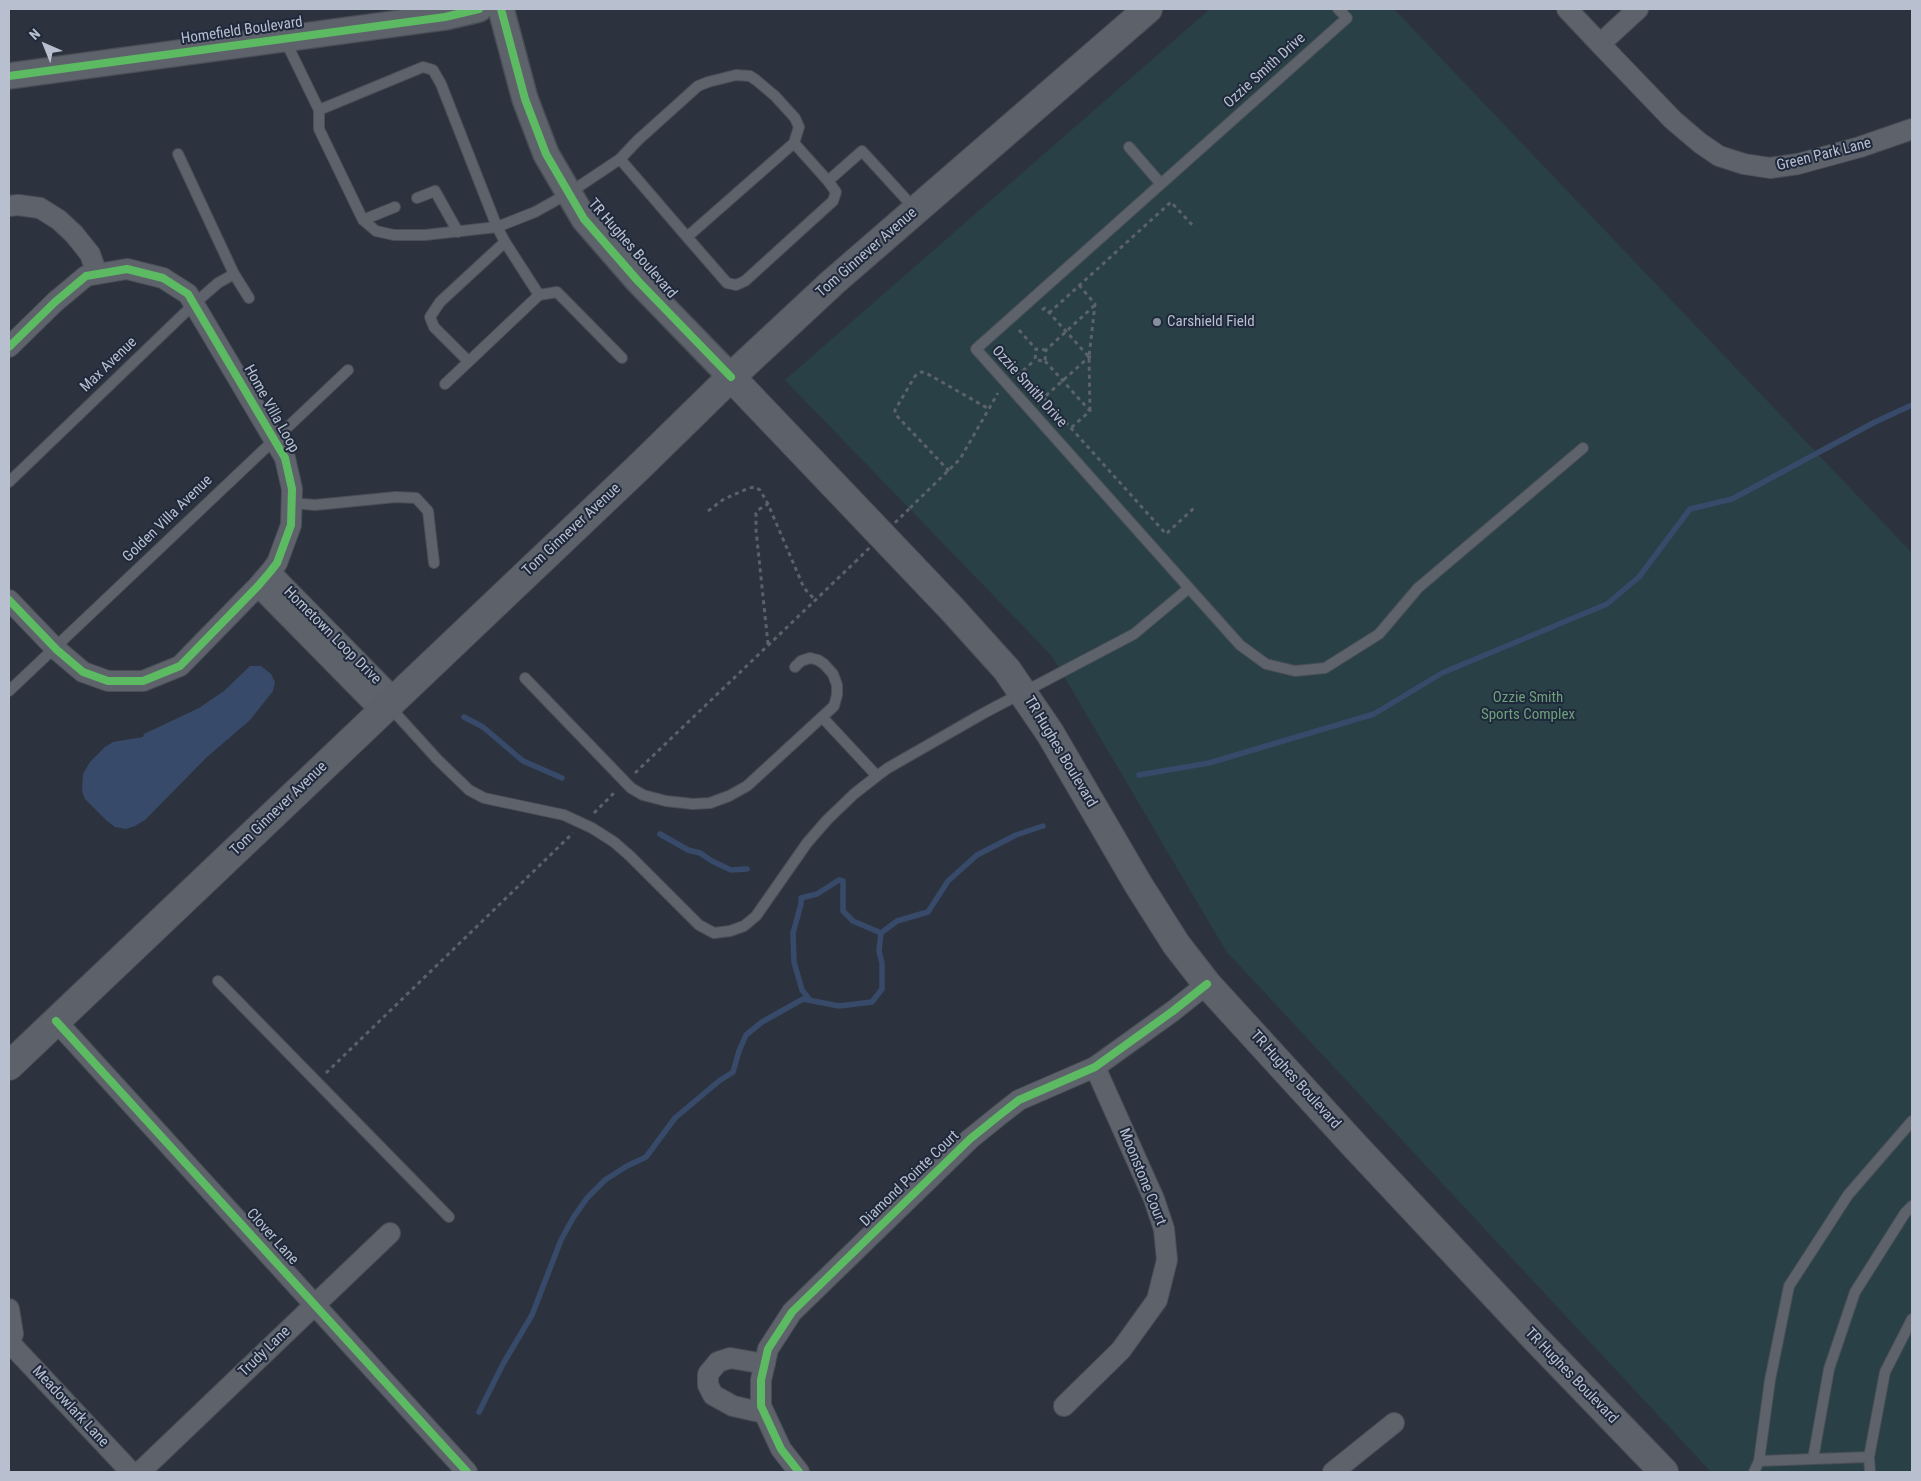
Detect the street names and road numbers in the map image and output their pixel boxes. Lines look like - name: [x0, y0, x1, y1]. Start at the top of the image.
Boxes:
- street label: Homefield Boulevard: [180, 14, 304, 48]
- street label: Ozzie Smith Drive: [1220, 30, 1310, 112]
- street label: Green Park Lane: [1775, 135, 1873, 175]
- street label: TR Hughes Boulevard: [584, 195, 680, 303]
- street label: Tom Ginnever Avenue: [813, 204, 921, 302]
- street label: Max Avenue: [77, 334, 141, 396]
- street label: Ozzie Smith Drive: [988, 342, 1070, 432]
- street label: Home Villa Loop: [239, 362, 303, 456]
- street label: Golden Villa Avenue: [119, 472, 217, 566]
- street label: Tom Ginnever Avenue: [519, 480, 625, 580]
- street label: Hometown Loop Drive: [280, 584, 384, 688]
- street label: TR Hughes Boulevard: [1020, 693, 1100, 811]
- street label: Tom Ginnever Avenue: [227, 758, 331, 860]
- street label: TR Hughes Boulevard: [1246, 1027, 1344, 1133]
- street label: Moonstone Court: [1114, 1126, 1170, 1228]
- street label: Diamond Pointe Court: [857, 1127, 963, 1231]
- street label: Clover Lane: [242, 1205, 302, 1269]
- street label: Trudy Lane: [235, 1323, 295, 1381]
- street label: TR Hughes Boulevard: [1521, 1324, 1621, 1428]
- street label: Meadowlark Lane: [28, 1363, 112, 1451]

